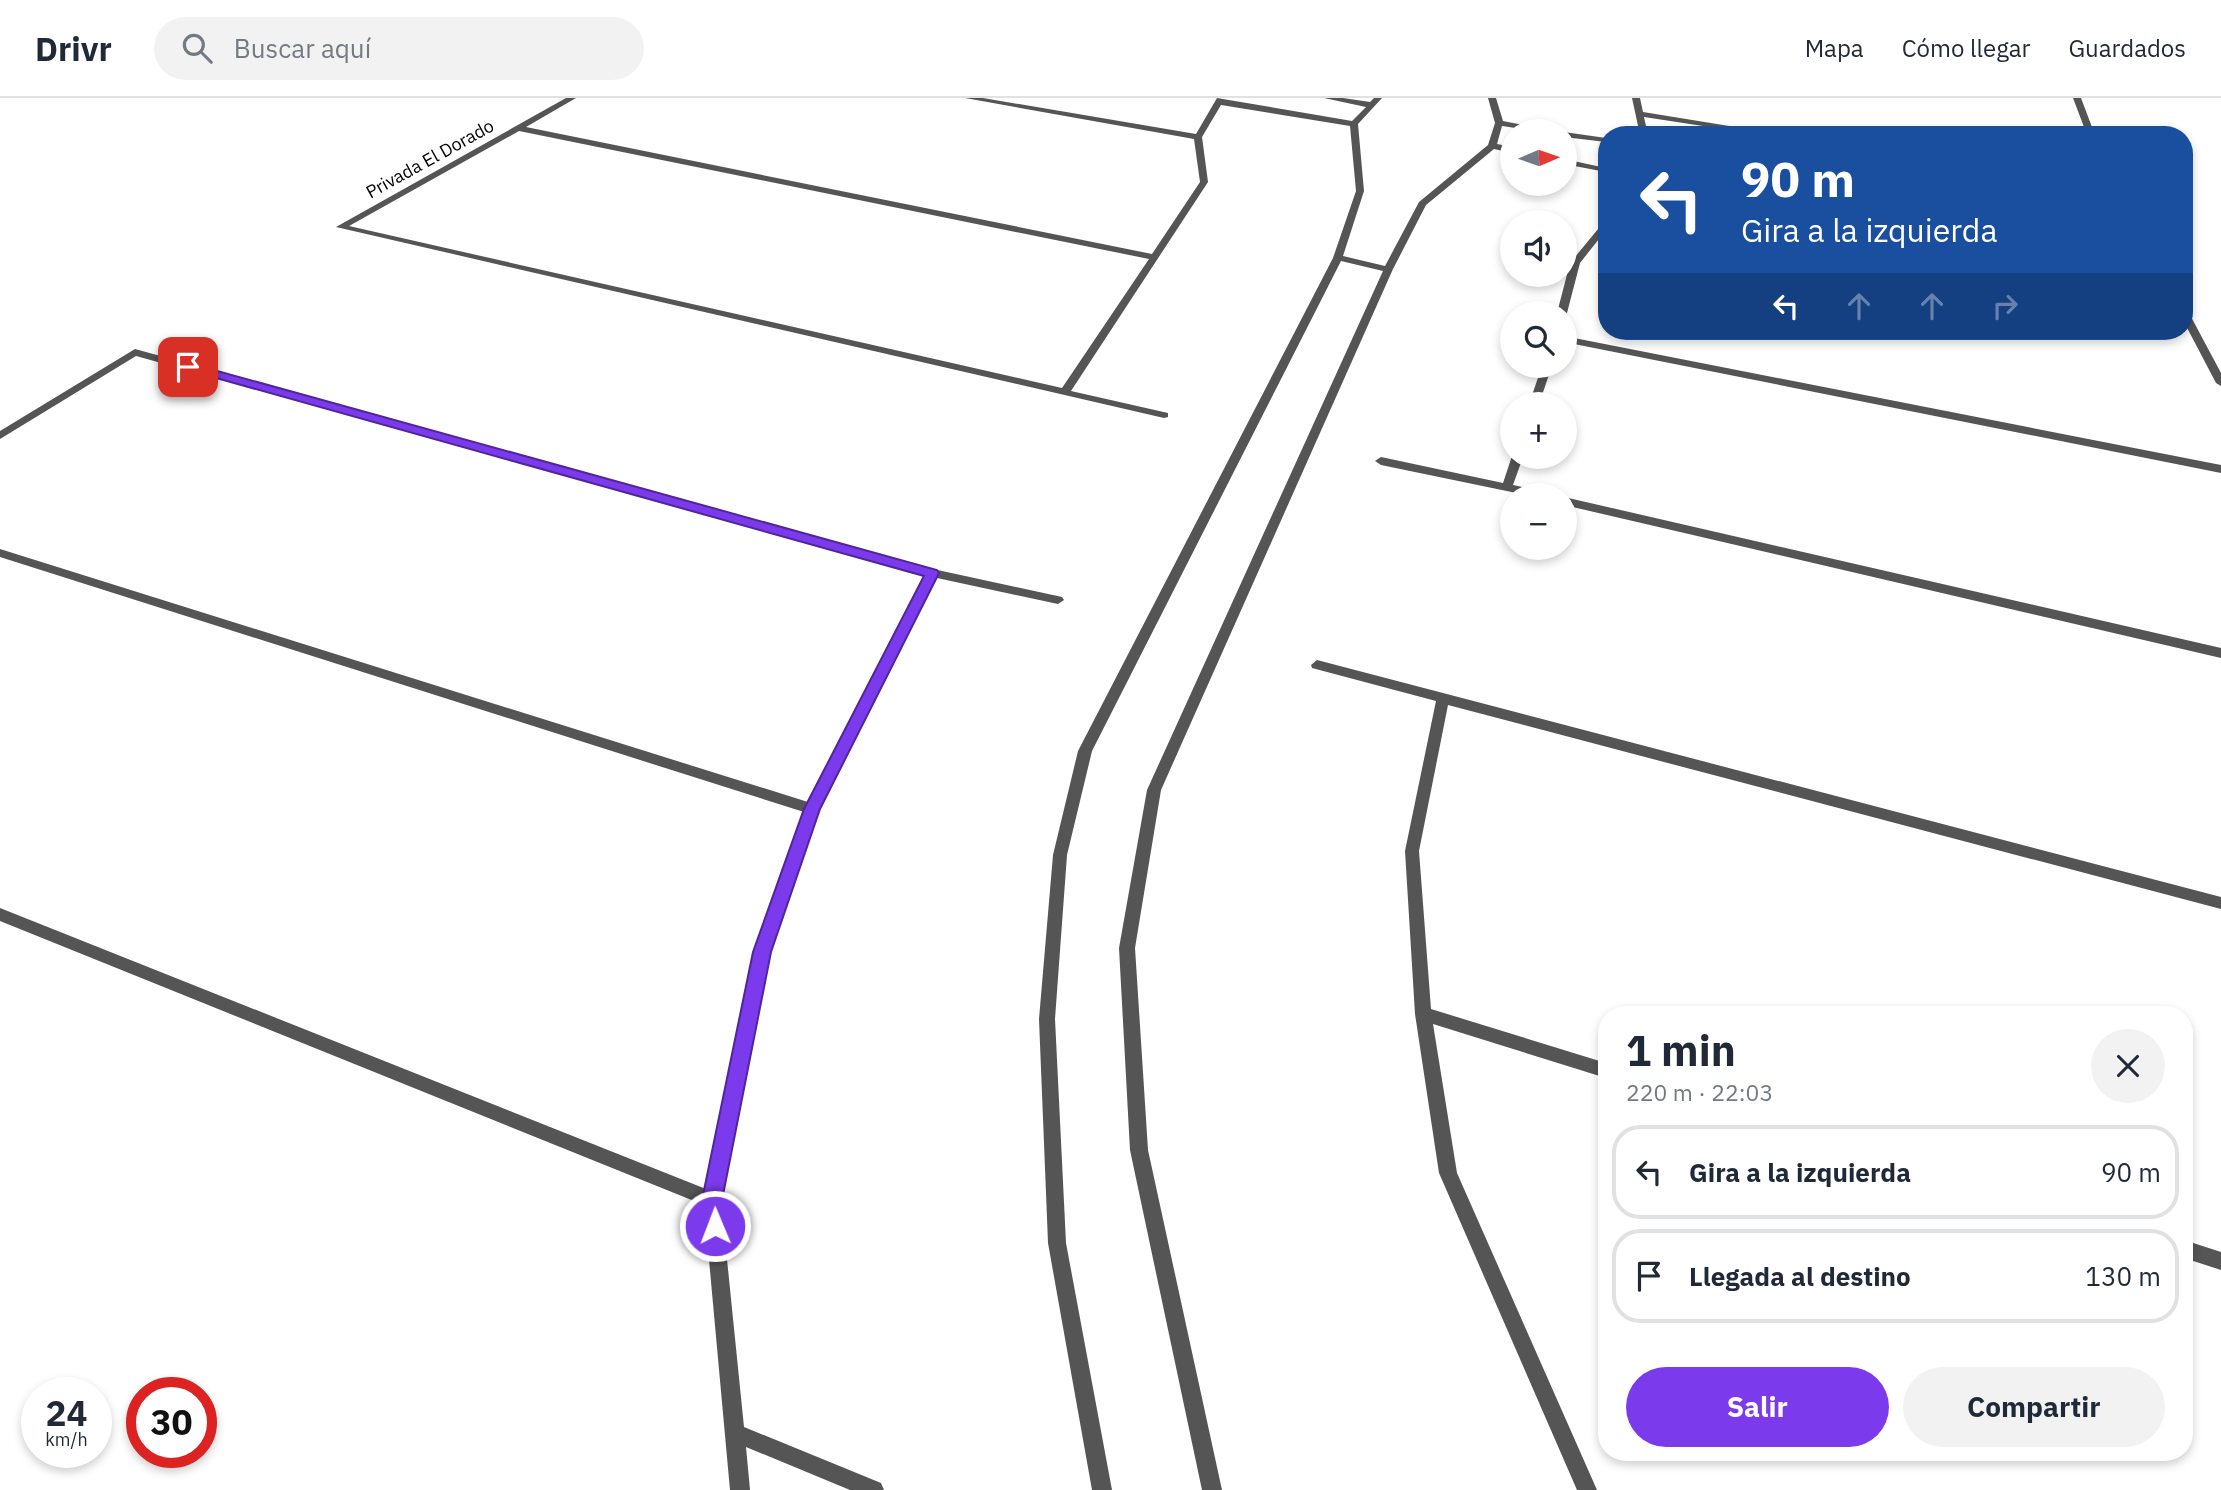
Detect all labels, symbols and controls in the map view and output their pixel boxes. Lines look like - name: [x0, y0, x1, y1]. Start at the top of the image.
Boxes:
- search box: [154, 17, 644, 80]
- text: Drivr: [35, 27, 112, 70]
- icon: search: [178, 29, 216, 67]
- text: Buscar aquí: [234, 31, 371, 65]
- text: Mapa: [1805, 32, 1864, 64]
- text: Cómo llegar: [1902, 32, 2030, 64]
- text: Guardados: [2068, 32, 2186, 64]
- street label: Privada El Dorado: [362, 114, 498, 203]
- north arrow: [1500, 119, 1577, 196]
- map controls: [1500, 119, 1577, 560]
- text: 90 m: [1741, 147, 1855, 210]
- icon: left: [1626, 154, 1717, 245]
- text: Gira a la izquierda: [1741, 209, 1998, 251]
- button: sound: [1500, 210, 1577, 287]
- icon: left: [1767, 287, 1805, 325]
- icon: ahead: [1840, 287, 1878, 325]
- icon: ahead: [1913, 287, 1951, 325]
- icon: right: [1986, 287, 2024, 325]
- button: search: [1500, 301, 1577, 378]
- pin: [158, 337, 218, 397]
- icon: arrive: [169, 348, 207, 386]
- button: +: [1500, 392, 1577, 469]
- button: −: [1500, 483, 1577, 560]
- text: 1 min: [1626, 1023, 1736, 1078]
- button: close: [2091, 1029, 2165, 1103]
- text: 220 m · 22:03: [1626, 1077, 1773, 1107]
- icon: left: [1630, 1153, 1668, 1191]
- text: Gira a la izquierda: [1689, 1155, 1911, 1189]
- text: 90 m: [2101, 1155, 2161, 1189]
- position arrow: [678, 1189, 752, 1263]
- icon: arrive: [1630, 1257, 1668, 1295]
- text: Llegada al destino: [1689, 1259, 1911, 1293]
- text: 130 m: [2085, 1259, 2161, 1293]
- button: Salir: [1626, 1367, 1889, 1447]
- button: Compartir: [1903, 1367, 2165, 1447]
- speed limit sign: 30: [126, 1377, 217, 1468]
- text: 24: [45, 1390, 88, 1436]
- text: km/h: [45, 1428, 88, 1451]

